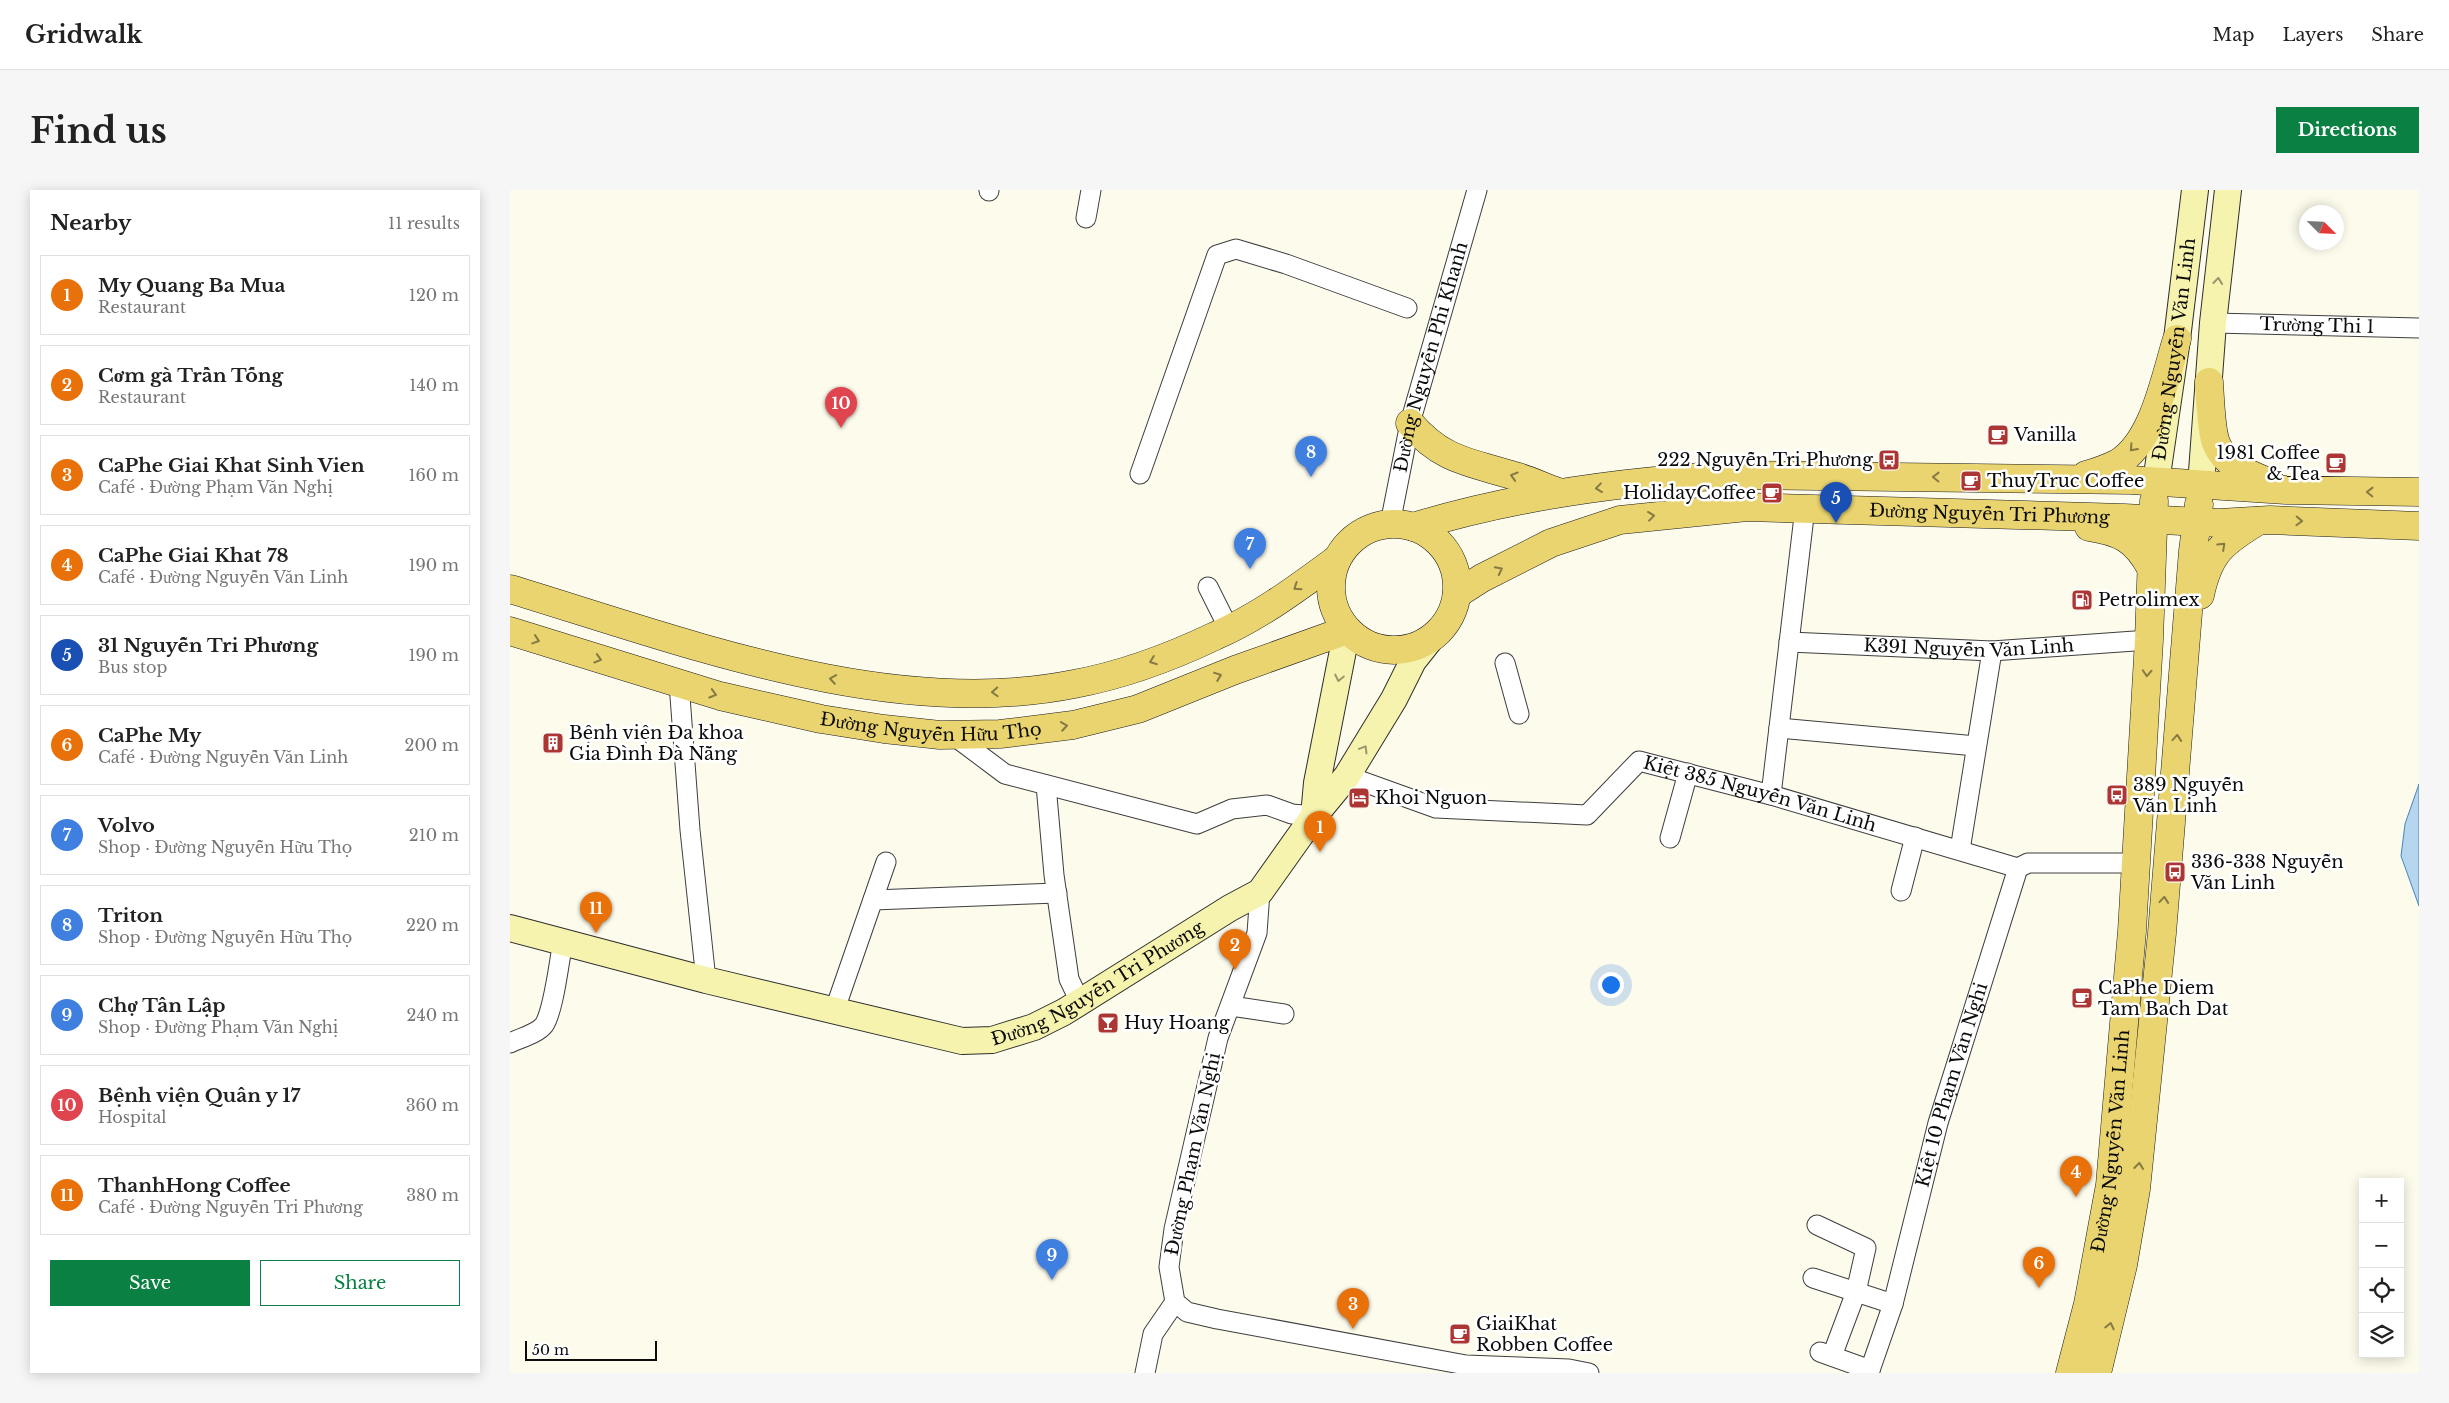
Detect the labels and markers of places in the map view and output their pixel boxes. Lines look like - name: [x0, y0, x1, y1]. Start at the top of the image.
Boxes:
- pin: 10: [825, 387, 857, 428]
- cafe icon: Vanilla: [1986, 423, 2010, 447]
- place label: Vanilla: [2013, 424, 2077, 446]
- pin: 8: [1295, 436, 1327, 477]
- place label: 1981 Coffee & Tea: [2217, 442, 2320, 485]
- bus stop icon: 222 Nguyễn Tri Phương: [1877, 448, 1901, 472]
- place label: 222 Nguyễn Tri Phương: [1657, 449, 1873, 471]
- cafe icon: 1981 Coffee & Tea: [2324, 451, 2348, 475]
- cafe icon: ThuyTruc Coffee: [1959, 469, 1983, 493]
- place label: ThuyTruc Coffee: [1987, 470, 2144, 492]
- cafe icon: HolidayCoffee: [1760, 481, 1784, 505]
- place label: HolidayCoffee: [1623, 482, 1756, 504]
- pin: 5: [1820, 482, 1852, 523]
- pin: 7: [1234, 528, 1266, 569]
- fuel station icon: Petrolimex: [2070, 588, 2094, 612]
- place label: Petrolimex: [2098, 589, 2200, 611]
- place label: Bệnh viện Đa khoa Gia Đình Đà Nẵng: [569, 722, 743, 765]
- building icon: Bệnh viện Đa khoa Gia Đình Đà Nẵng: [541, 731, 565, 755]
- place label: 389 Nguyễn Văn Linh: [2132, 774, 2244, 817]
- bus stop icon: 389 Nguyễn Văn Linh: [2105, 783, 2129, 807]
- hotel icon: Khoi Nguon: [1347, 786, 1371, 810]
- place label: Khoi Nguon: [1375, 787, 1487, 809]
- pin: 1: [1304, 811, 1336, 852]
- place label: 336-338 Nguyễn Văn Linh: [2190, 851, 2344, 894]
- bus stop icon: 336-338 Nguyễn Văn Linh: [2163, 860, 2187, 884]
- pin: 11: [580, 892, 612, 933]
- pin: 2: [1219, 929, 1251, 970]
- place label: CaPhe Diem Tam Bach Dat: [2098, 977, 2229, 1020]
- cafe icon: CaPhe Diem Tam Bach Dat: [2070, 986, 2094, 1010]
- bar icon: Huy Hoang: [1096, 1011, 1120, 1035]
- place label: Huy Hoang: [1124, 1012, 1230, 1034]
- pin: 4: [2060, 1156, 2092, 1197]
- pin: 9: [1036, 1239, 1068, 1280]
- pin: 6: [2023, 1247, 2055, 1288]
- pin: 3: [1337, 1288, 1369, 1329]
- place label: GiaiKhat Robben Coffee: [1476, 1313, 1613, 1356]
- cafe icon: GiaiKhat Robben Coffee: [1448, 1322, 1472, 1346]

